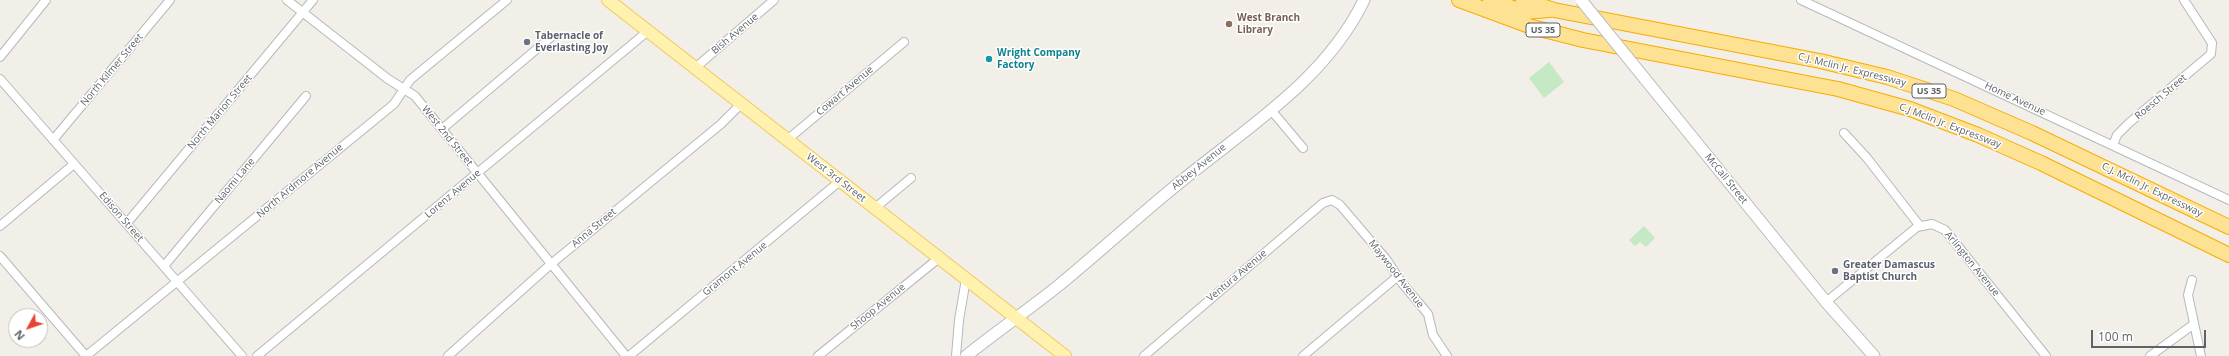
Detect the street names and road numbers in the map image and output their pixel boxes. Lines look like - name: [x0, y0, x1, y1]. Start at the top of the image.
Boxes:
- street label: Bish Avenue: [709, 11, 761, 57]
- road number: US 35: [1526, 23, 1560, 37]
- street label: North Kilmer Street: [78, 31, 146, 109]
- street label: C.J. Mclin Jr. Expressway: [1797, 51, 1907, 89]
- street label: Cowart Avenue: [814, 64, 876, 118]
- street label: North Marion Street: [185, 72, 255, 152]
- street label: Roesch Street: [2133, 72, 2189, 122]
- street label: Home Avenue: [1983, 80, 2047, 118]
- road number: US 35: [1912, 84, 1946, 98]
- street label: C.J Mclin Jr. Expressway: [1897, 101, 2003, 151]
- street label: West 2nd Street: [419, 103, 475, 169]
- street label: North Ardmore Avenue: [254, 141, 346, 221]
- street label: Abbey Avenue: [1169, 141, 1229, 193]
- street label: West 3rd Street: [804, 151, 868, 205]
- street label: McCall Street: [1702, 151, 1750, 207]
- street label: Naomi Lane: [212, 156, 258, 206]
- street label: C.J. Mclin Jr. Expressway: [2100, 160, 2204, 220]
- street label: Lorenz Avenue: [423, 167, 483, 221]
- street label: Edison Street: [96, 190, 146, 244]
- street label: Anna Street: [569, 206, 619, 250]
- street label: Arlington Avenue: [1942, 229, 2002, 299]
- street label: Maywood Avenue: [1366, 238, 1426, 310]
- street label: Gramont Avenue: [700, 239, 770, 299]
- street label: Ventura Avenue: [1205, 247, 1269, 305]
- street label: Shoop Avenue: [848, 281, 908, 333]

